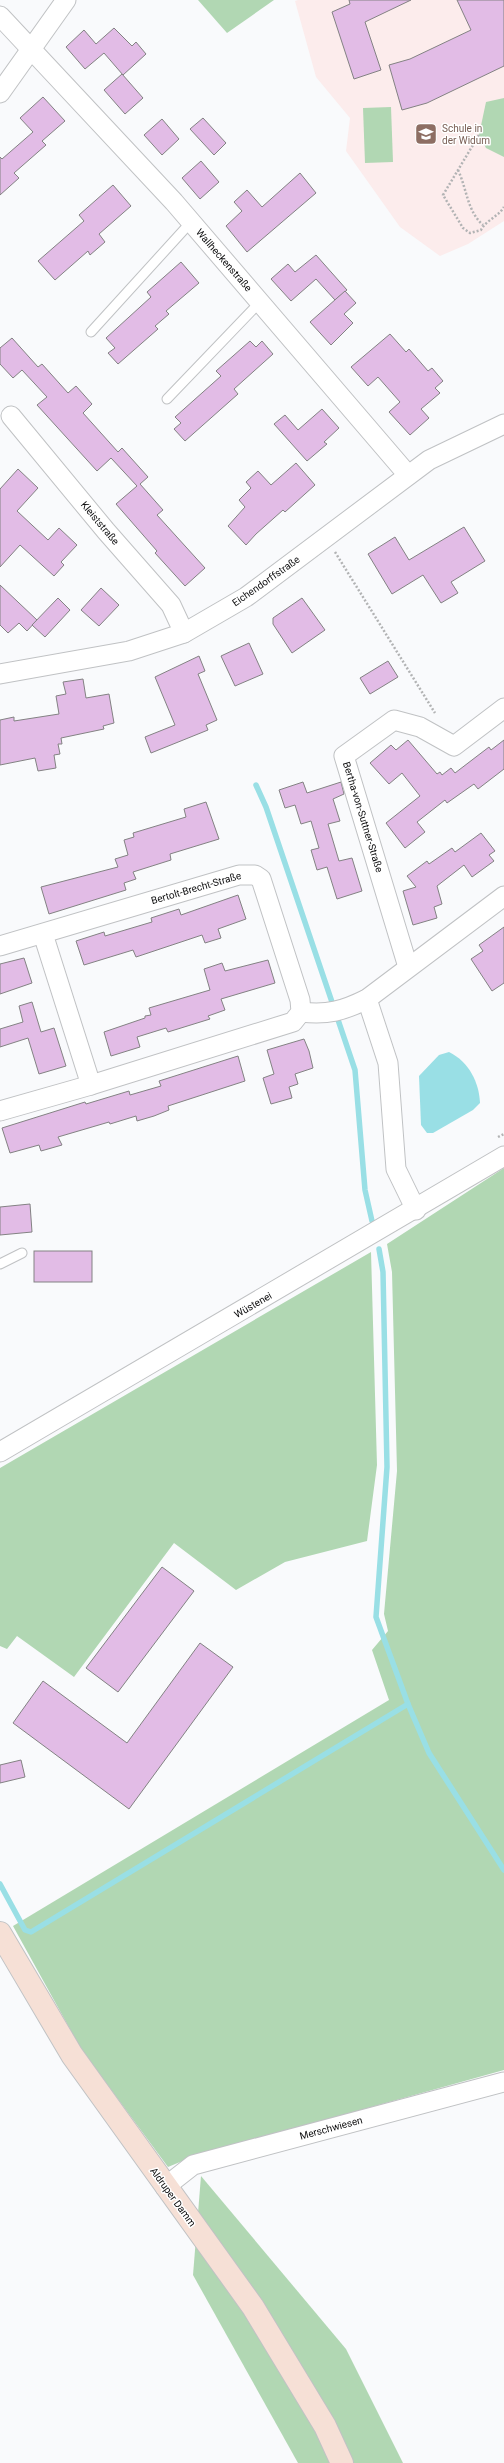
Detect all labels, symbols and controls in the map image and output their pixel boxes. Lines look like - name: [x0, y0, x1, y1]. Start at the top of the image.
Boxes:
- school or university icon: Schule in der Widum: [413, 121, 439, 147]
- place label: Schule in der Widum: [442, 123, 490, 146]
- street label: Wallheckenstraße: [194, 227, 254, 293]
- street label: Kleiststraße: [79, 499, 121, 547]
- street label: Eichendorffstraße: [230, 554, 302, 608]
- street label: Bertha-von-Suttner-Straße: [341, 760, 385, 874]
- street label: Bertolt-Brecht-Straße: [150, 870, 242, 906]
- street label: Wüstenei: [232, 1290, 274, 1320]
- street label: Merschwiesen: [298, 2114, 364, 2142]
- street label: Aldruper Damm: [148, 2166, 198, 2229]

